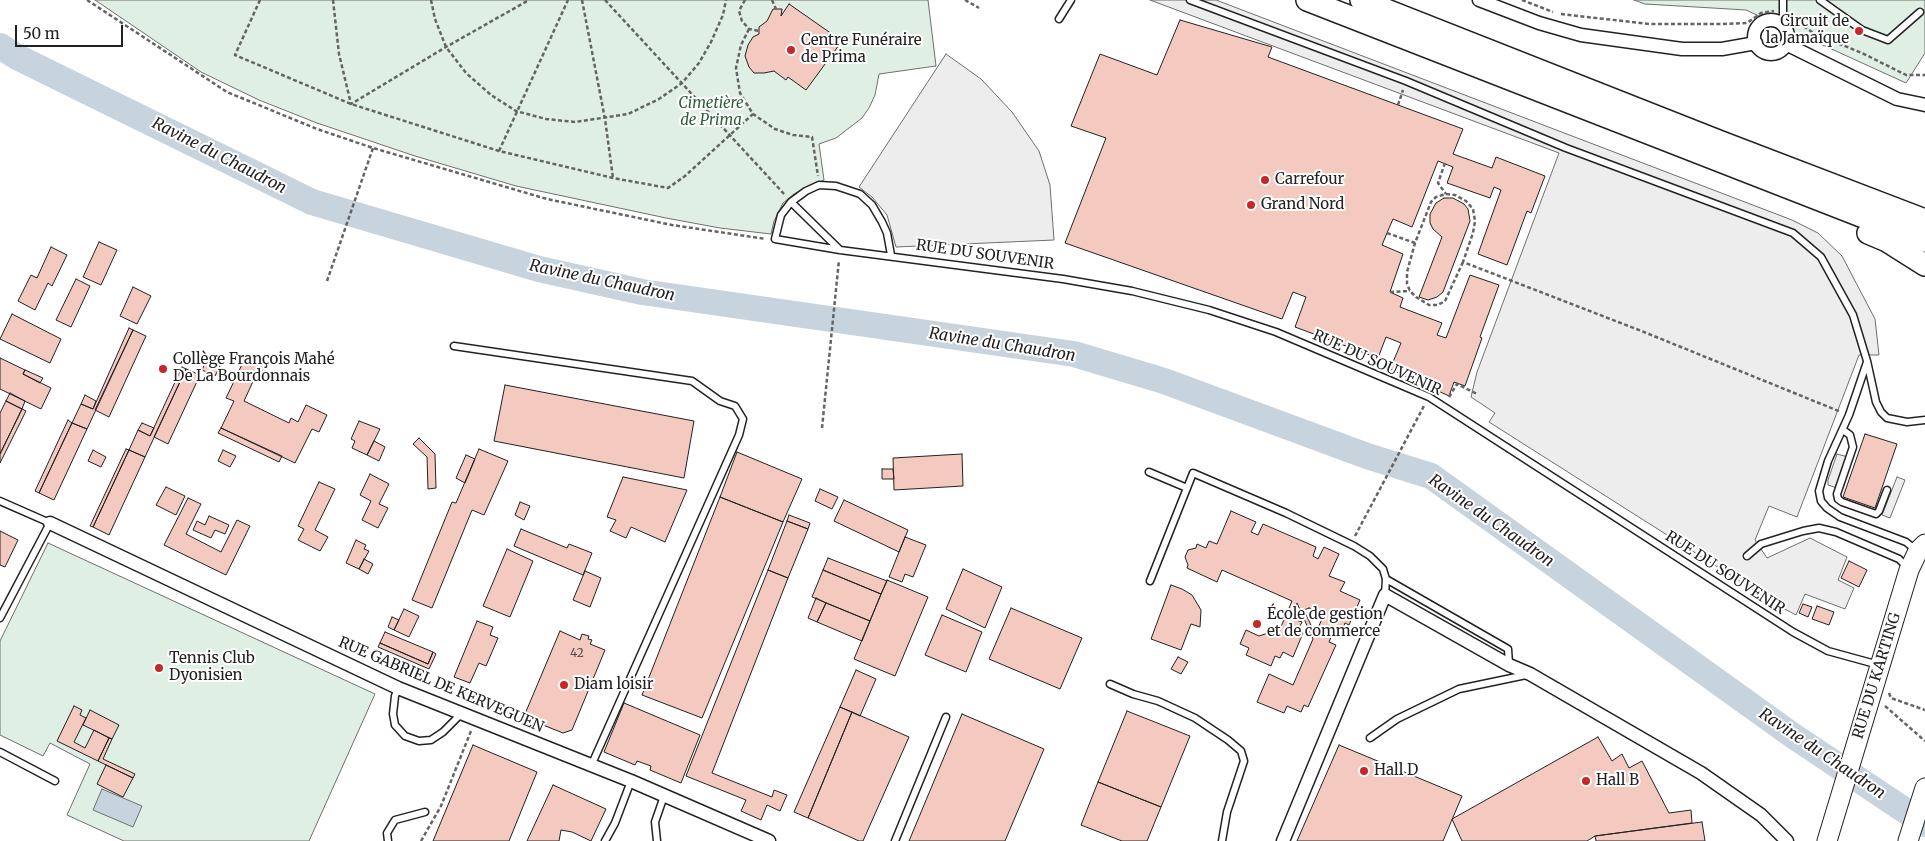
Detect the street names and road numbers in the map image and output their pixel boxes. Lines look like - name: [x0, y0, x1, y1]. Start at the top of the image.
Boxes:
- street label: RUE DU SOUVENIR: [915, 236, 1055, 274]
- street label: RUE DU SOUVENIR: [1310, 326, 1444, 400]
- street label: RUE DU SOUVENIR: [1662, 528, 1788, 618]
- street label: RUE DU KARTING: [1849, 611, 1905, 741]
- street label: RUE GABRIEL DE KERVEGUEN: [336, 633, 546, 737]

